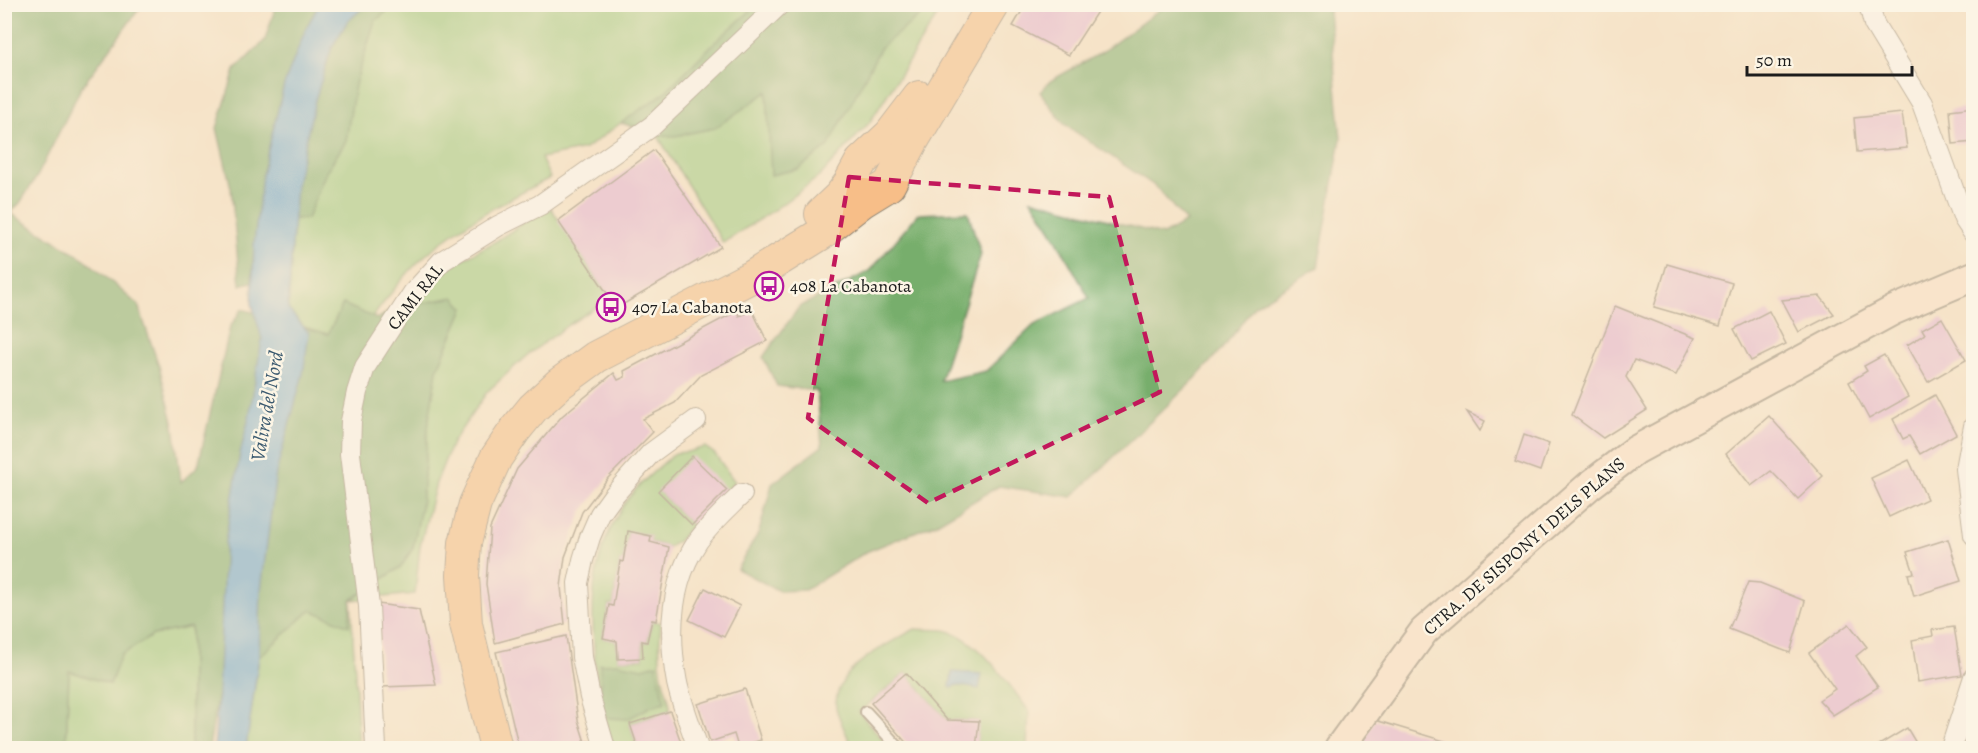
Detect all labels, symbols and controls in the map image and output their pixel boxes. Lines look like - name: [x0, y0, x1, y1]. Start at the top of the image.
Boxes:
- scale bar: [1747, 39, 1912, 77]
- text: 50 m: [1756, 48, 1792, 72]
- street label: CAMI RAL: [382, 258, 449, 335]
- bus stop icon: 408 La Cabanota: [753, 270, 785, 302]
- place label: 408 La Cabanota: [790, 274, 912, 298]
- bus stop icon: 407 La Cabanota: [595, 291, 627, 323]
- place label: 407 La Cabanota: [632, 295, 753, 319]
- water label: Valira del Nord: [244, 348, 290, 463]
- street label: CTRA. DE SISPONY I DELS PLANS: [1418, 452, 1630, 640]

